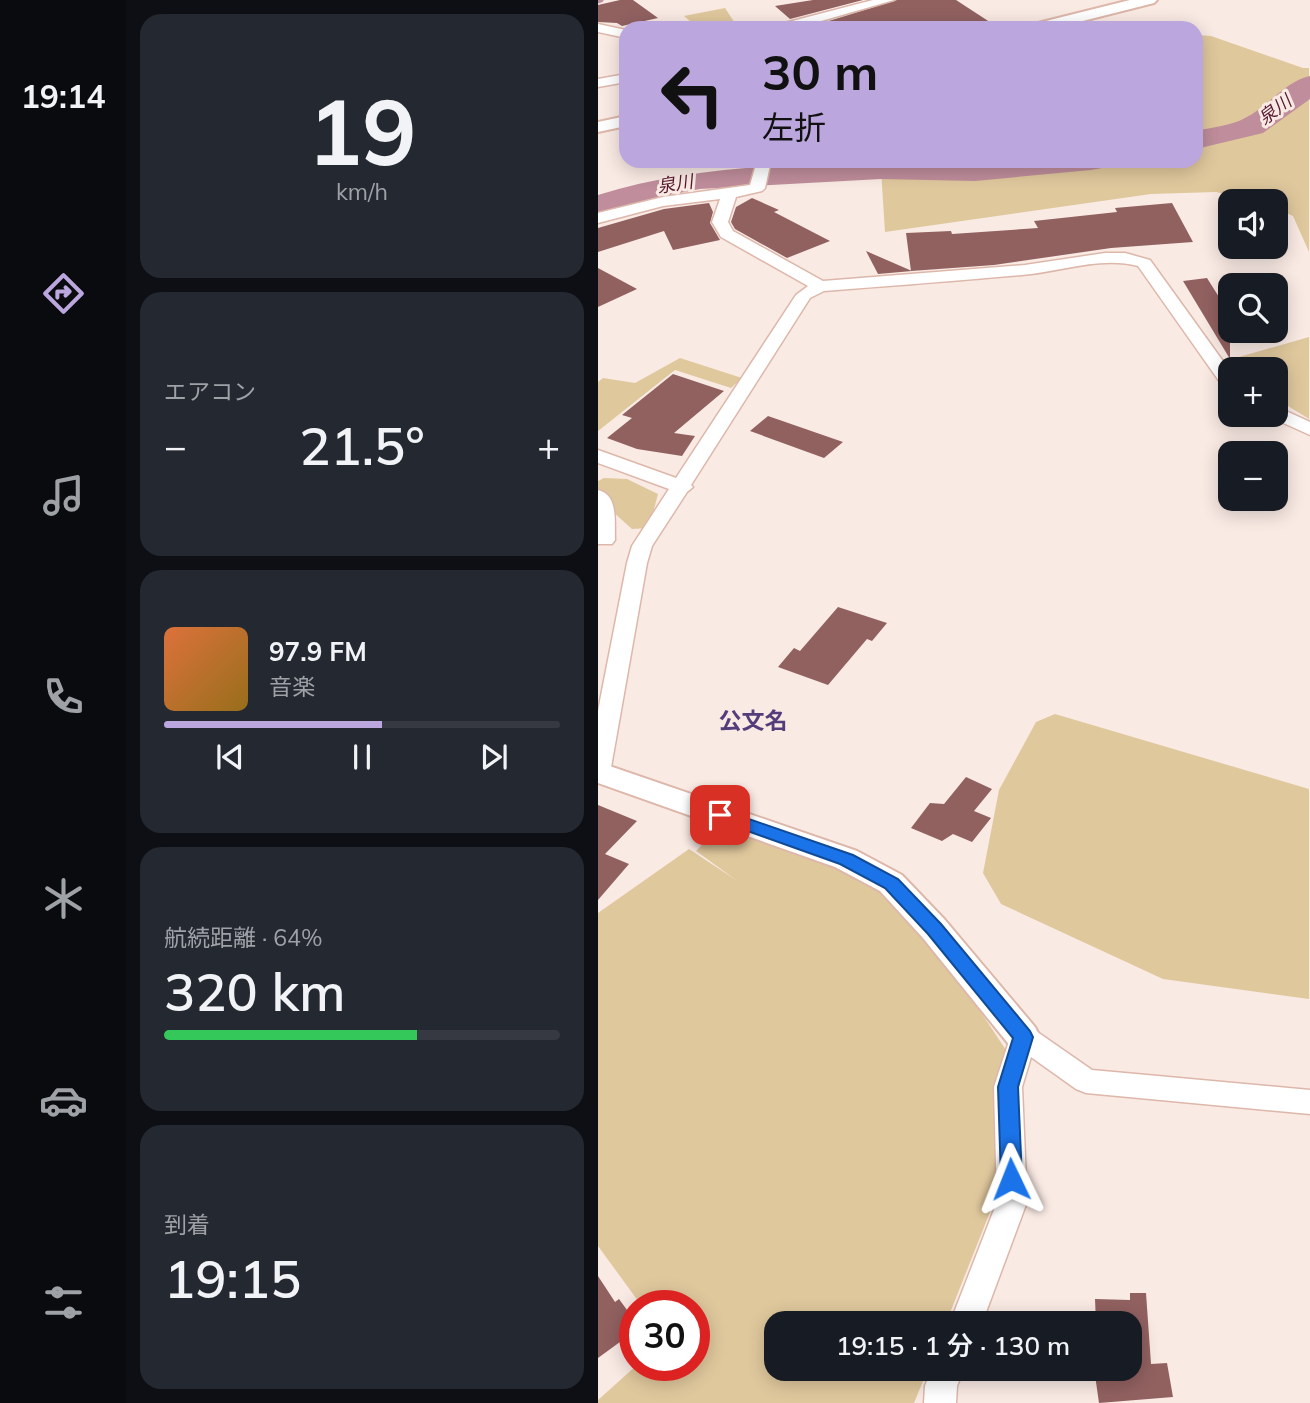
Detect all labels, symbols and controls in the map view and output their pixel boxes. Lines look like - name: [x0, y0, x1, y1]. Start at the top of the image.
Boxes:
- text: 30 m: [762, 41, 878, 102]
- icon: left: [647, 49, 738, 140]
- text: 19: [307, 74, 417, 188]
- text: 19:14: [21, 76, 105, 116]
- water label: 泉川: [1253, 88, 1298, 130]
- text: 左折: [762, 107, 826, 147]
- water label: 泉川: [655, 169, 696, 198]
- text: km/h: [336, 177, 388, 206]
- map controls: [1218, 189, 1288, 511]
- button: sound: [1218, 189, 1288, 259]
- icon: directions: [39, 269, 88, 318]
- button: search: [1218, 273, 1288, 343]
- button: +: [1218, 357, 1288, 427]
- text: エアコン: [164, 377, 256, 406]
- text: 21.5°: [299, 413, 425, 478]
- text: −: [164, 422, 187, 470]
- text: +: [537, 422, 560, 470]
- button: −: [1218, 441, 1288, 511]
- icon: music: [39, 471, 88, 520]
- text: 97.9 FM: [269, 635, 367, 668]
- icon: phone: [39, 672, 88, 721]
- text: 音楽: [269, 672, 315, 701]
- district label: 公文名: [719, 706, 788, 735]
- icon: previous: [211, 738, 249, 776]
- icon: pause: [343, 738, 381, 776]
- icon: next: [475, 738, 513, 776]
- pin: [690, 785, 750, 845]
- icon: arrive: [701, 796, 739, 834]
- icon: climate: [39, 874, 88, 923]
- text: 航続距離 · 64%: [164, 923, 322, 952]
- text: 320 km: [164, 959, 345, 1024]
- icon: car: [39, 1076, 88, 1125]
- position arrow: [974, 1142, 1048, 1216]
- text: 到着: [164, 1210, 210, 1239]
- text: 19:15: [164, 1246, 301, 1311]
- icon: filters: [39, 1278, 88, 1327]
- speed limit sign: 30: [619, 1290, 710, 1381]
- text: 19:15 · 1 分 · 130 m: [836, 1329, 1070, 1362]

